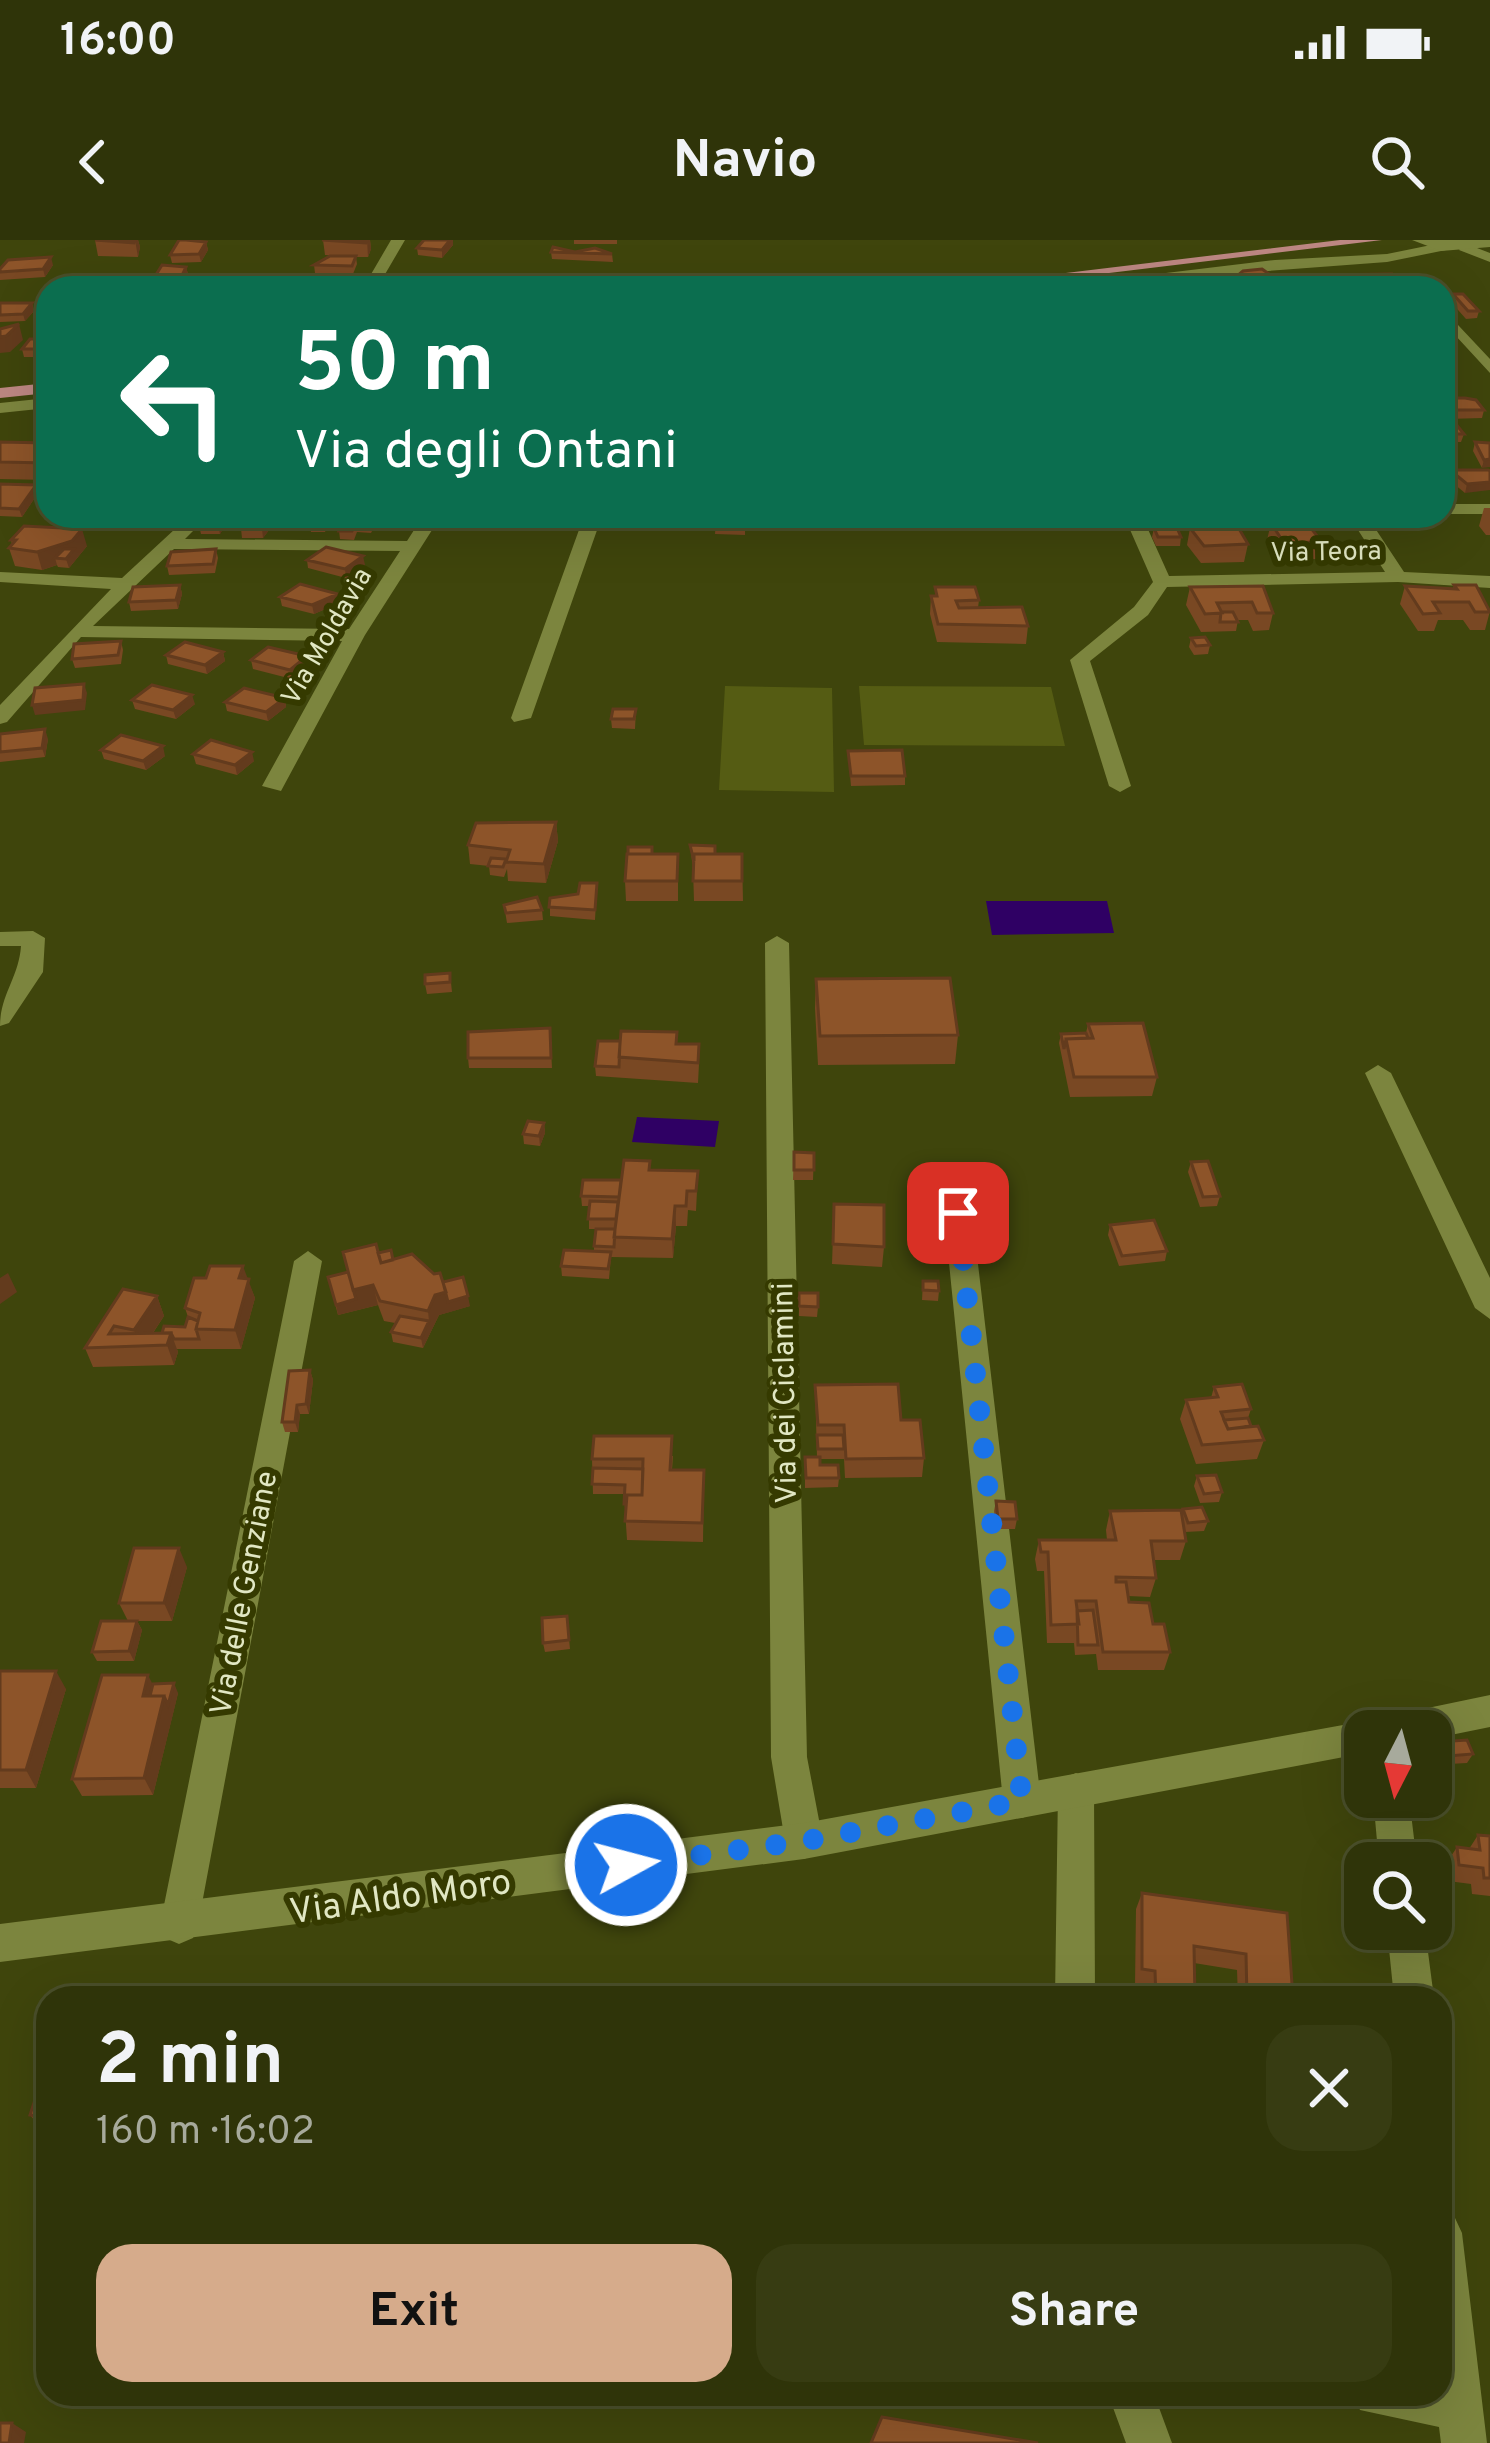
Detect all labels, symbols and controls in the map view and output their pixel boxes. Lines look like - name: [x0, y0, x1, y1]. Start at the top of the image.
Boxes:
- text: 16:00: [60, 14, 176, 71]
- text: Navio: [673, 128, 817, 197]
- icon: back: [60, 129, 126, 195]
- icon: search: [1364, 129, 1430, 195]
- text: 50 m: [294, 315, 495, 421]
- icon: left: [96, 324, 252, 480]
- text: Via degli Ontani: [294, 419, 678, 488]
- street label: Via Teora: [1270, 535, 1382, 571]
- street label: Via Moldavia: [275, 562, 381, 712]
- pin: [907, 1162, 1009, 1264]
- icon: arrive: [925, 1180, 991, 1246]
- street label: Via dei Ciclamini: [766, 1282, 807, 1504]
- street label: Via delle Genziane: [204, 1468, 287, 1719]
- north arrow: [1344, 1710, 1452, 1818]
- map controls: [1344, 1710, 1452, 1950]
- position arrow: [563, 1802, 689, 1928]
- button: search: [1344, 1842, 1452, 1950]
- street label: Via Aldo Moro: [287, 1861, 514, 1937]
- text: 2 min: [96, 2018, 284, 2110]
- button: close: [1266, 2025, 1392, 2151]
- text: 160 m · 16:02: [96, 2109, 315, 2158]
- button: Exit: [96, 2244, 732, 2382]
- button: Share: [756, 2244, 1392, 2382]

